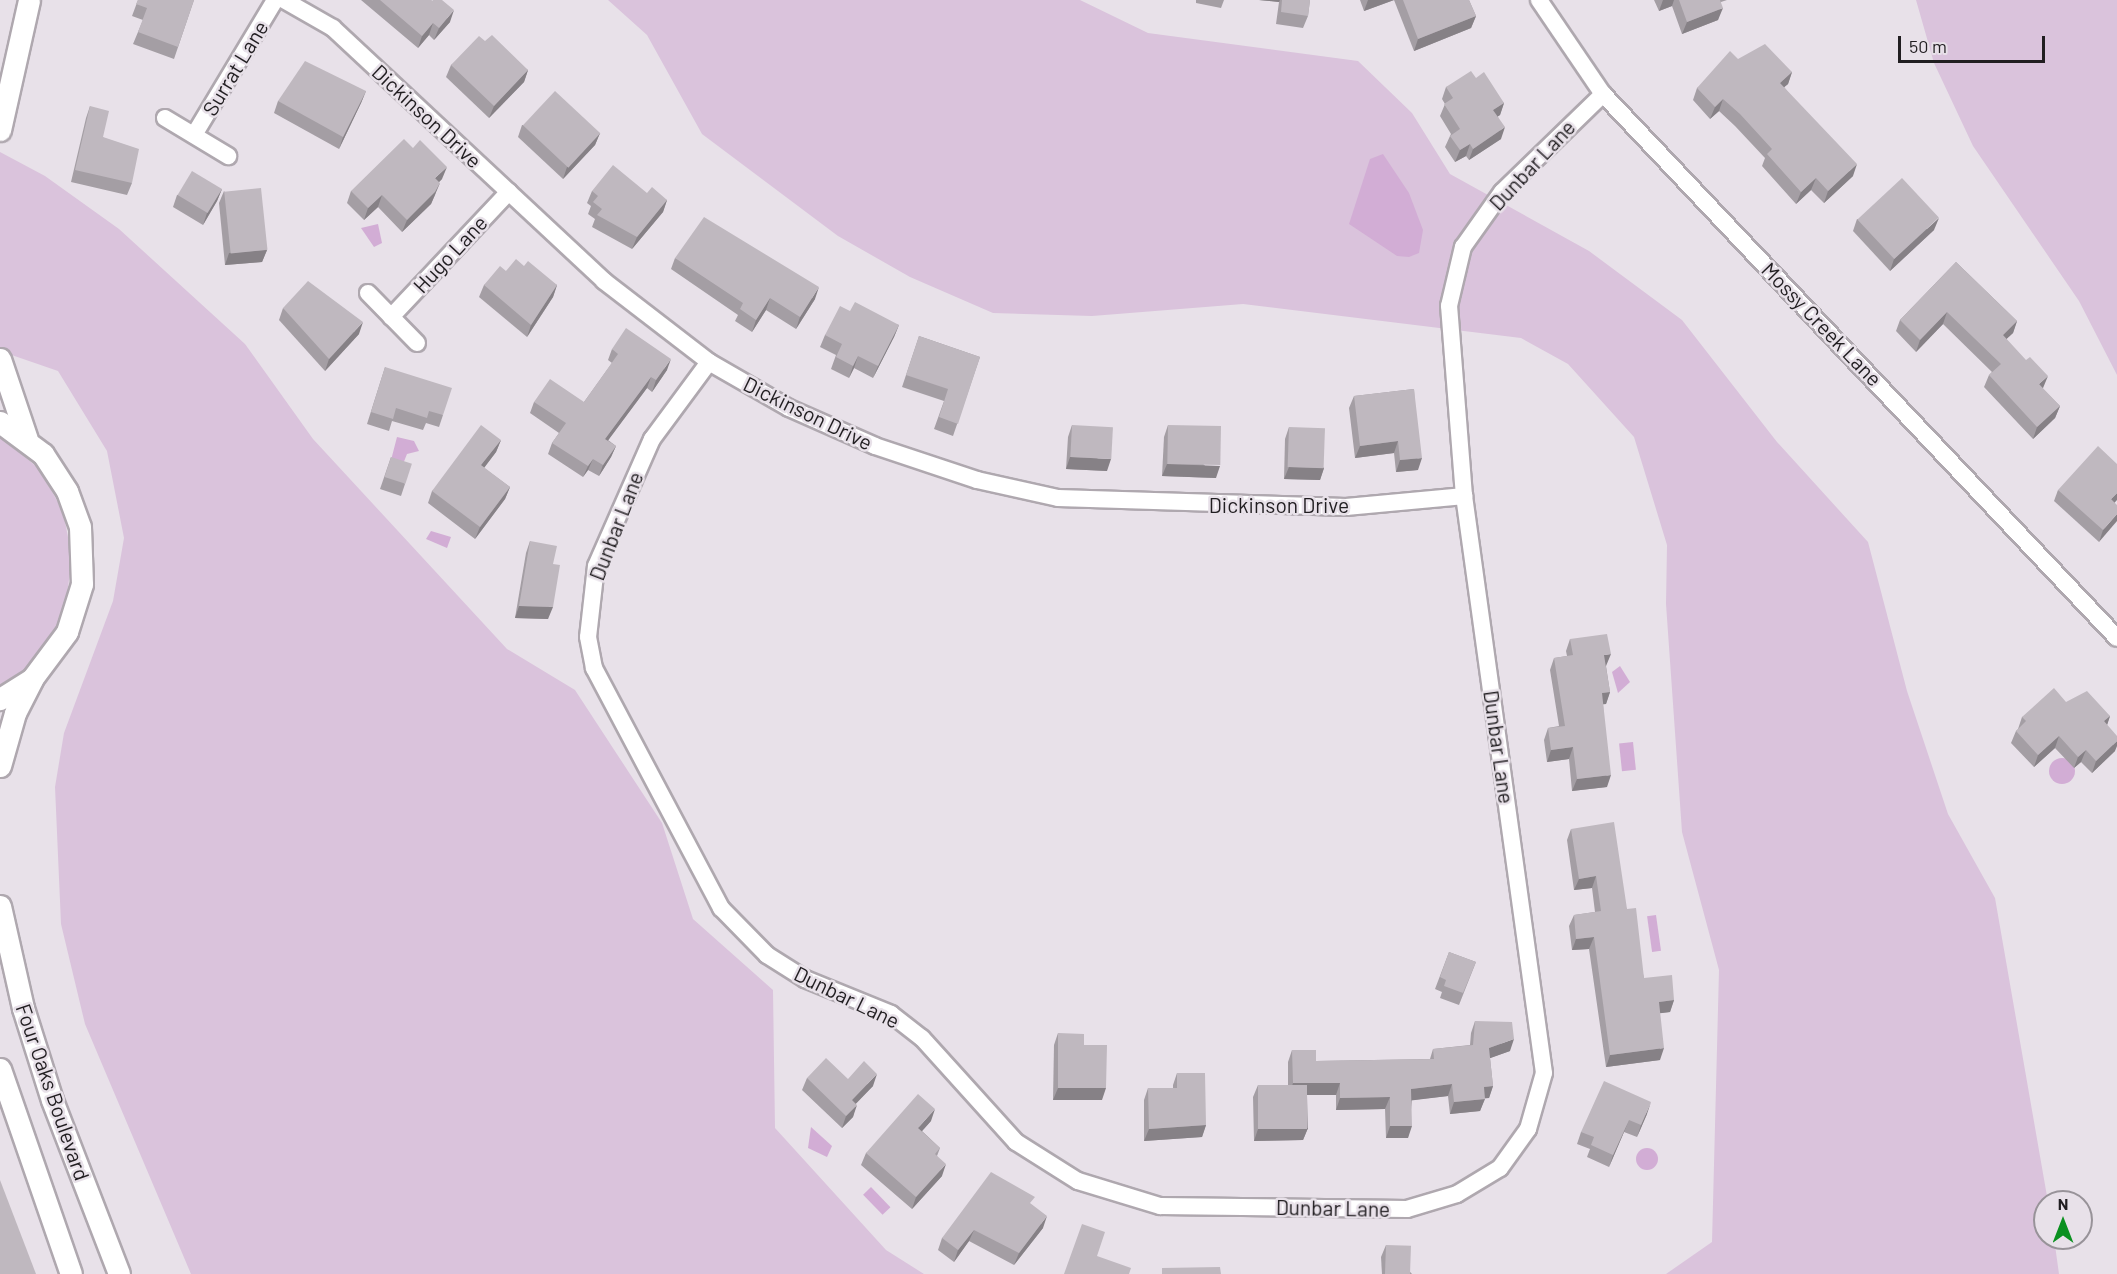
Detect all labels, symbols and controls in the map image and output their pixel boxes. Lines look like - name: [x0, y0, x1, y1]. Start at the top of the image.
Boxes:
- street label: Surrat Lane: [197, 16, 273, 120]
- scale bar: [1901, 24, 2048, 62]
- text: 50 m: [1909, 35, 1947, 57]
- street label: Dickinson Drive: [367, 59, 487, 173]
- street label: Dunbar Lane: [1484, 115, 1580, 215]
- street label: Hugo Lane: [408, 210, 492, 298]
- street label: Mossy Creek Lane: [1757, 257, 1887, 391]
- street label: Dickinson Drive: [739, 371, 877, 455]
- street label: Dunbar Lane: [584, 468, 648, 584]
- street label: Dickinson Drive: [1209, 492, 1349, 518]
- street label: Dunbar Lane: [1479, 689, 1519, 805]
- street label: Dunbar Lane: [790, 961, 904, 1033]
- street label: Four Oaks Boulevard: [11, 1000, 95, 1184]
- north arrow: [2033, 1190, 2093, 1250]
- street label: Dunbar Lane: [1276, 1194, 1390, 1222]
- text: N: [2058, 1194, 2068, 1213]

